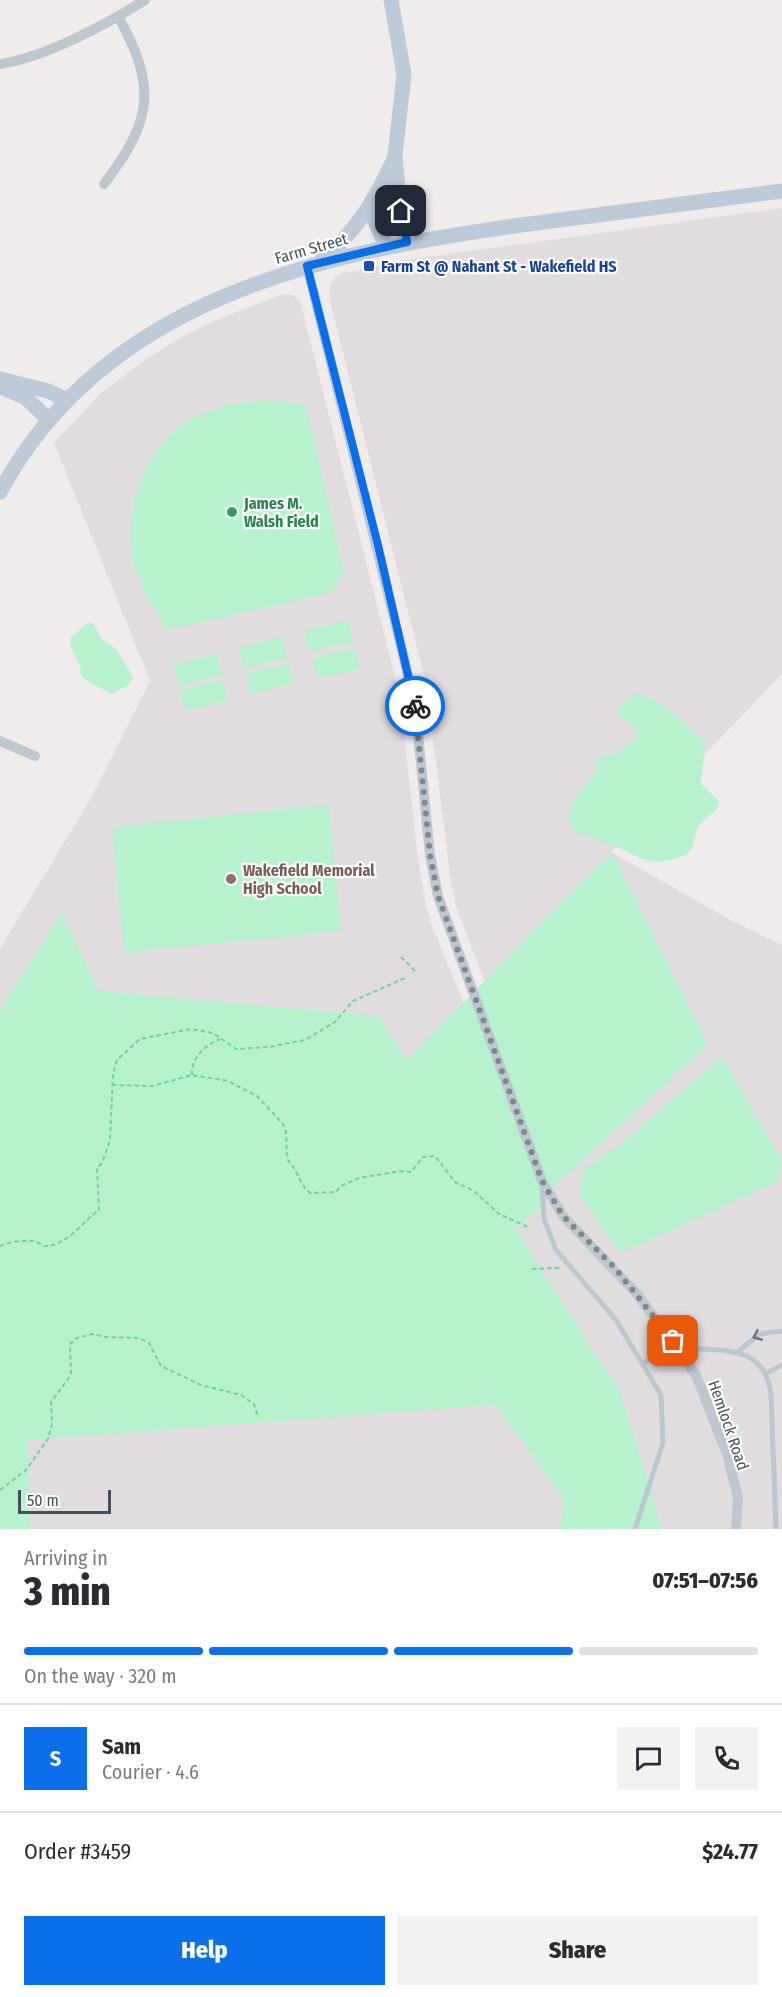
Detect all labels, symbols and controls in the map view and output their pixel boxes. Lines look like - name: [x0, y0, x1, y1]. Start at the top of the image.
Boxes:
- pin: [375, 185, 426, 236]
- icon: home: [384, 194, 417, 227]
- street label: Farm Street: [273, 229, 350, 268]
- place label: Farm St @ Nahant St - Wakefield HS: [381, 257, 617, 276]
- marker: Farm St @ Nahant St - Wakefield HS: [362, 259, 376, 273]
- place label: James M. Walsh Field: [243, 494, 319, 531]
- marker: James M. Walsh Field: [225, 505, 239, 519]
- courier: [385, 676, 445, 736]
- icon: bike: [399, 690, 432, 723]
- place label: Wakefield Memorial High School: [243, 861, 375, 898]
- marker: Wakefield Memorial High School: [224, 872, 238, 886]
- pin: [647, 1315, 698, 1366]
- icon: bag: [656, 1324, 689, 1357]
- one-way arrow: [753, 1329, 764, 1341]
- street label: Hemlock Road: [704, 1378, 753, 1473]
- scale bar: [18, 1487, 111, 1514]
- text: 50 m: [27, 1491, 59, 1510]
- text: Arriving in: [24, 1546, 108, 1570]
- text: 07:51–07:56: [652, 1567, 758, 1594]
- text: 3 min: [24, 1569, 111, 1615]
- text: On the way · 320 m: [24, 1664, 177, 1688]
- button: chat: [617, 1727, 680, 1790]
- button: phone: [695, 1727, 758, 1790]
- text: Sam: [102, 1733, 141, 1760]
- text: S: [50, 1745, 61, 1772]
- text: Courier · 4.6: [102, 1760, 199, 1784]
- text: Order #3459: [24, 1838, 131, 1865]
- text: $24.77: [702, 1838, 758, 1865]
- button: Help: [24, 1916, 385, 1985]
- button: Share: [397, 1916, 758, 1985]

